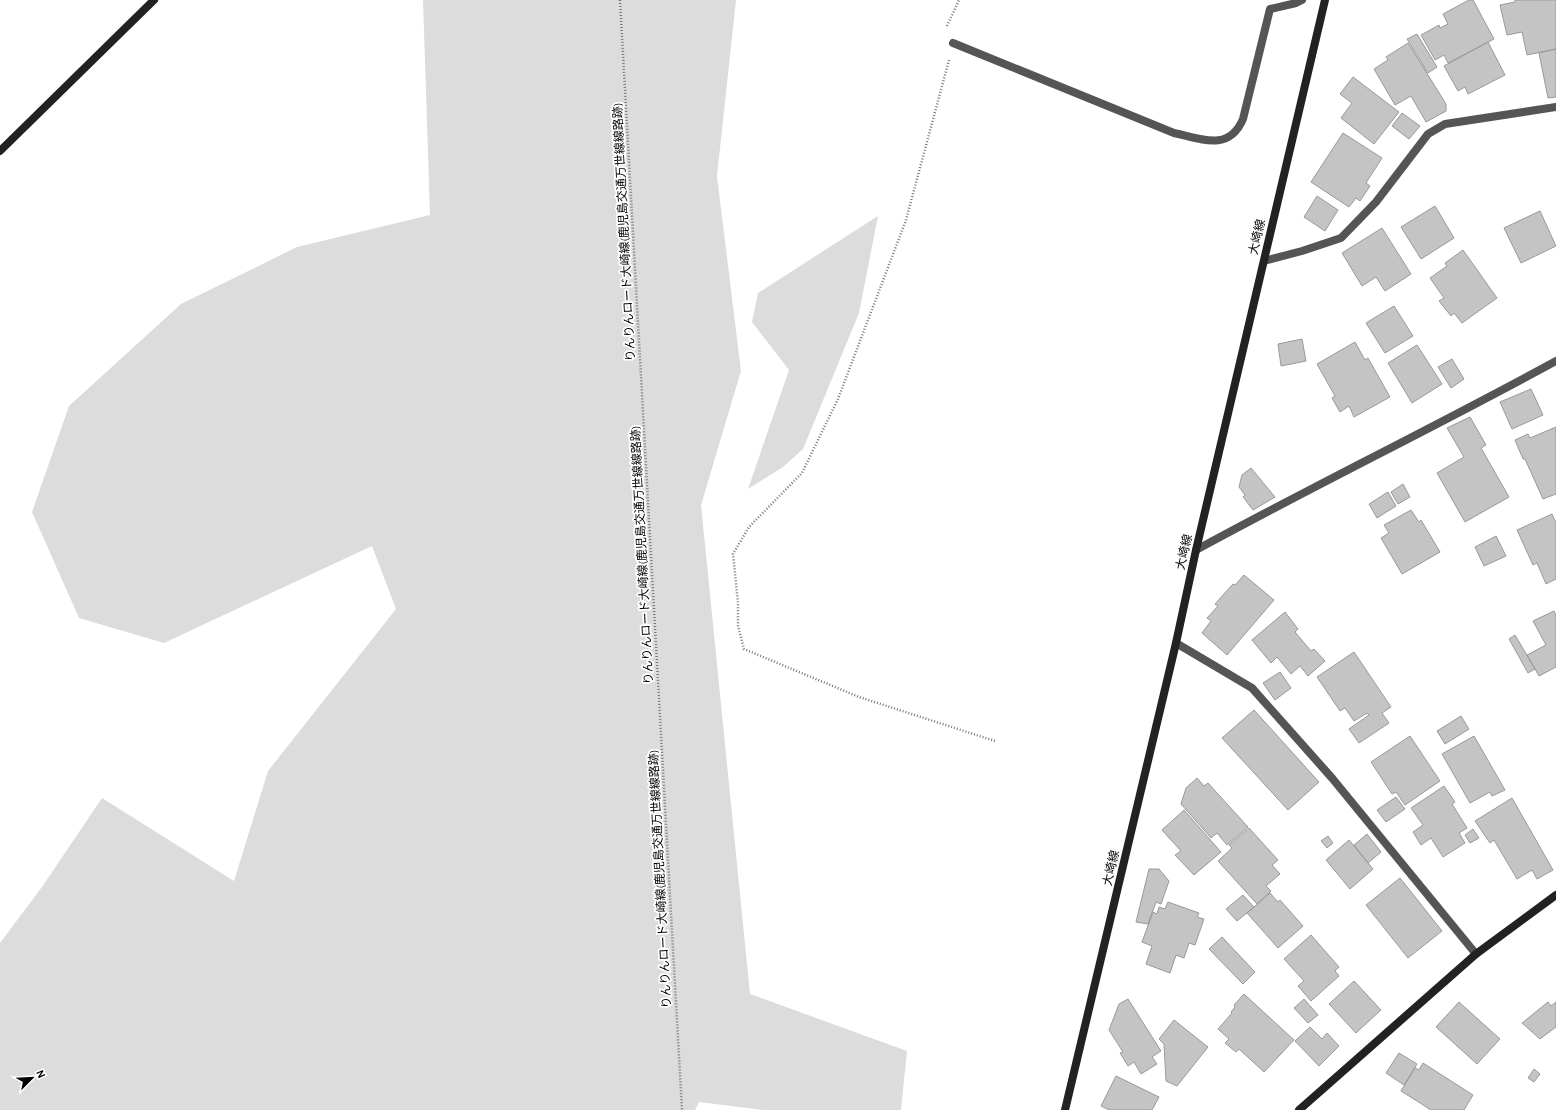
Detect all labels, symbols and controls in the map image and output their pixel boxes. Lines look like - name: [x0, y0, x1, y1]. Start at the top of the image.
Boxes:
- street label: りんりんロード大崎線(鹿児島交通万世線線路跡): [610, 102, 637, 362]
- street label: 大崎線: [1246, 218, 1267, 256]
- street label: りんりんロード大崎線(鹿児島交通万世線線路跡): [628, 425, 655, 685]
- street label: 大崎線: [1173, 533, 1194, 571]
- street label: りんりんロード大崎線(鹿児島交通万世線線路跡): [646, 749, 673, 1009]
- street label: 大崎線: [1100, 849, 1121, 887]
- north arrow: [12, 1058, 52, 1098]
- text: N: [34, 1068, 47, 1080]

